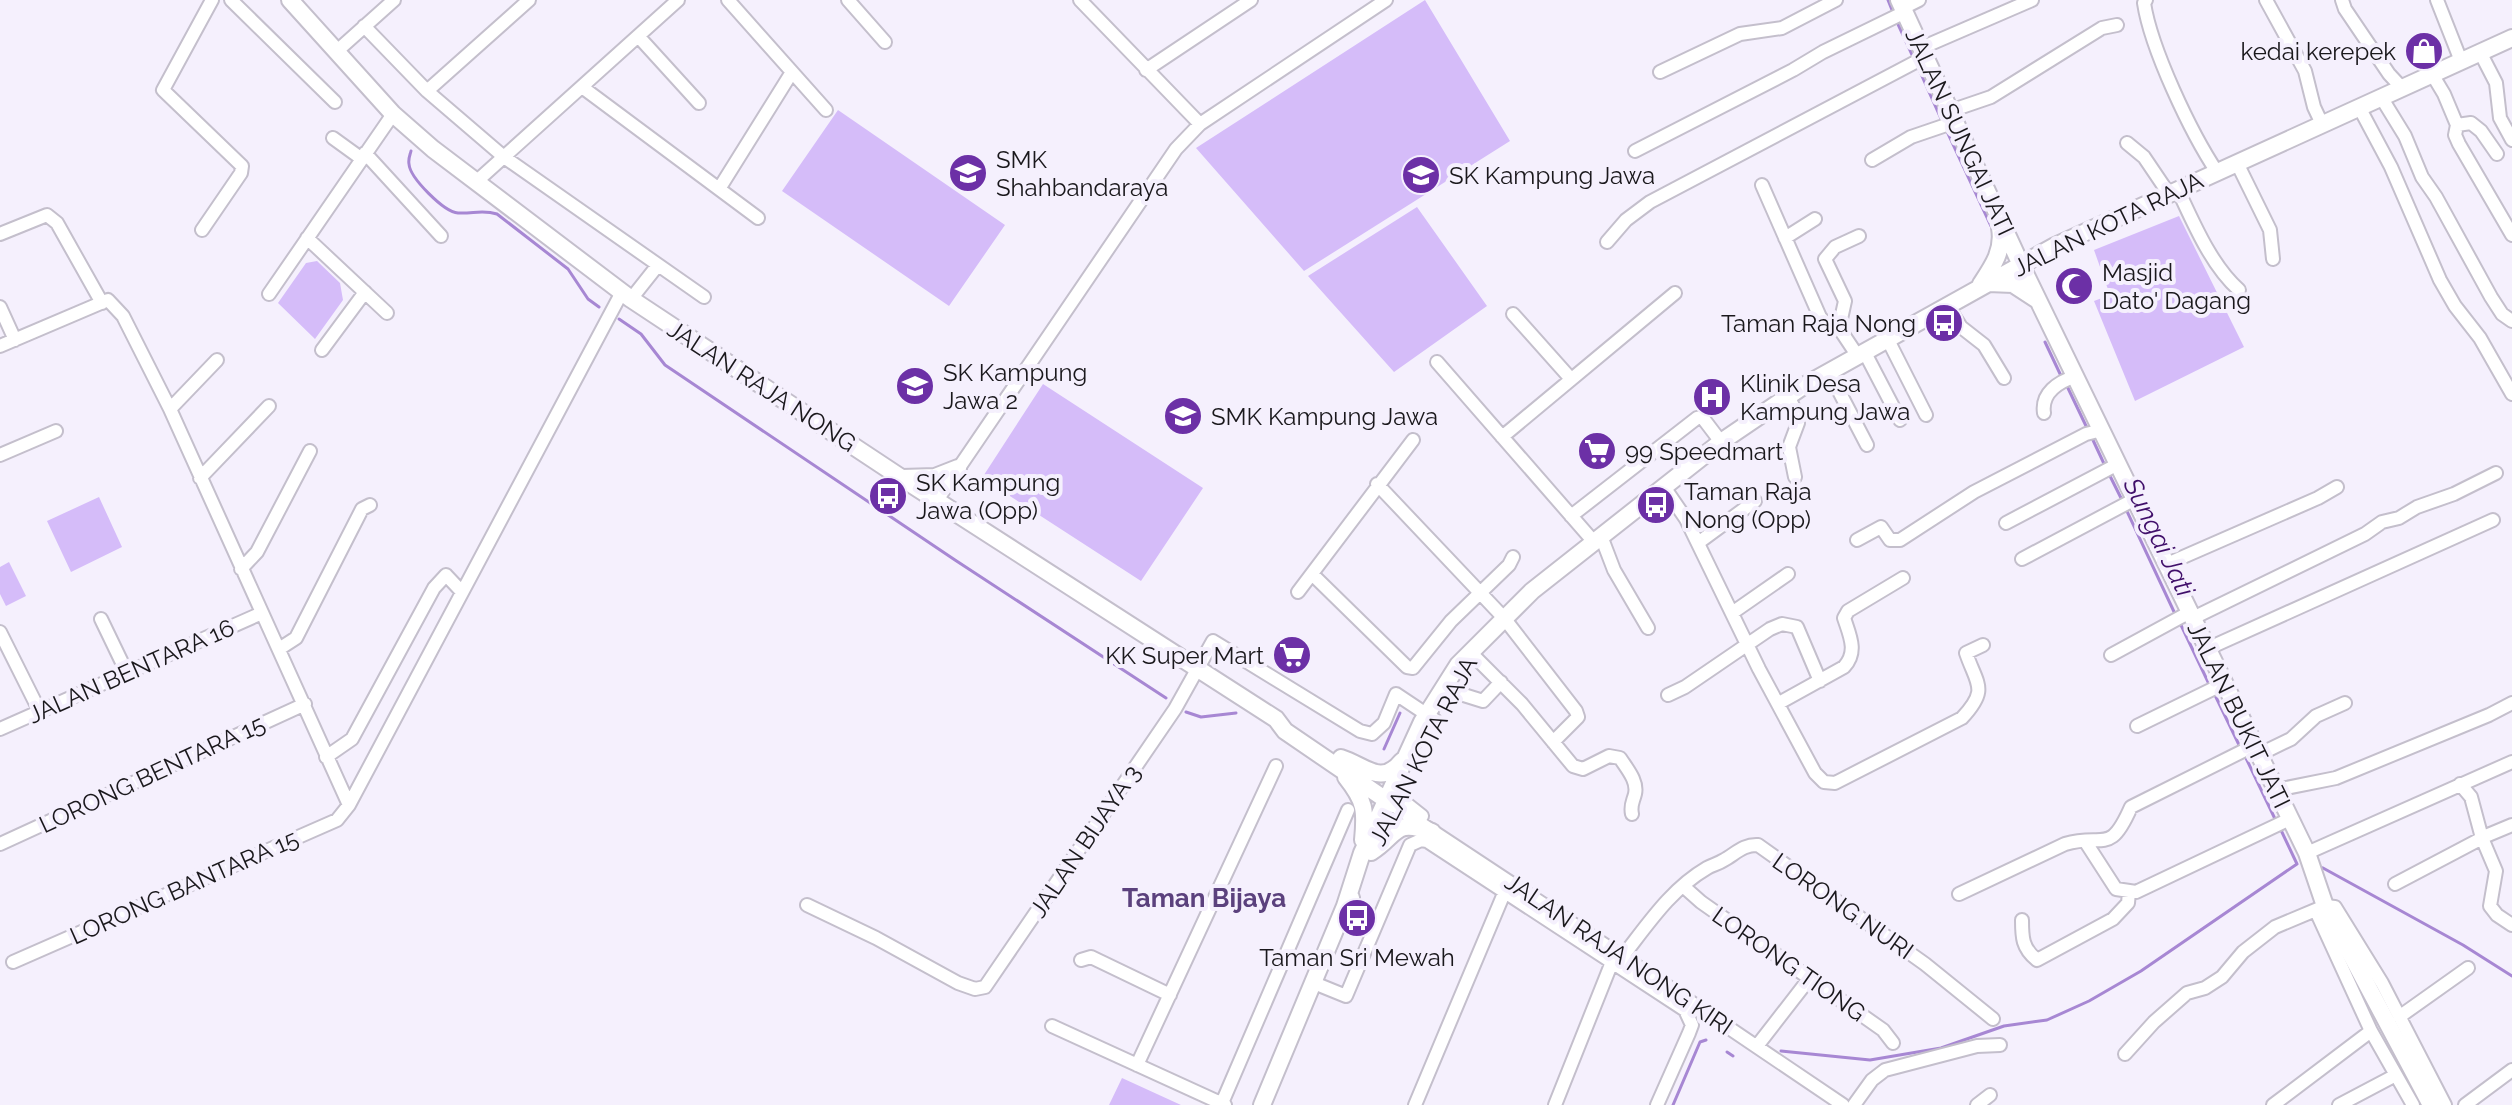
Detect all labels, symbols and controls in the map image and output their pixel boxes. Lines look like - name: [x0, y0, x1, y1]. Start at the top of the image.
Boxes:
- street label: JALAN SUNGAI JATI: [1899, 24, 2021, 240]
- shop icon: kedai kerepek: [2403, 30, 2445, 72]
- place label: kedai kerepek: [2241, 37, 2396, 66]
- place label: SMK Shahbandaraya: [996, 145, 1168, 202]
- school or university icon: SMK Shahbandaraya: [947, 152, 989, 194]
- school or university icon: SK Kampung Jawa: [1400, 154, 1442, 196]
- place label: SK Kampung Jawa: [1449, 161, 1655, 190]
- street label: JALAN KOTA RAJA: [2008, 165, 2208, 283]
- place label: Masjid Dato' Dagang: [2102, 258, 2251, 315]
- mosque icon: Masjid Dato' Dagang: [2053, 265, 2095, 307]
- bus stop icon: Taman Raja Nong: [1923, 302, 1965, 344]
- place label: Taman Raja Nong: [1721, 309, 1916, 338]
- street label: JALAN RAJA NONG: [662, 314, 862, 458]
- place label: SK Kampung Jawa 2: [943, 358, 1087, 415]
- school or university icon: SK Kampung Jawa 2: [894, 365, 936, 407]
- place label: Klinik Desa Kampung Jawa: [1740, 369, 1910, 426]
- hospital icon: Klinik Desa Kampung Jawa: [1691, 376, 1733, 418]
- school or university icon: SMK Kampung Jawa: [1162, 395, 1204, 437]
- place label: SMK Kampung Jawa: [1211, 402, 1438, 431]
- supermarket icon: 99 Speedmart: [1576, 430, 1618, 472]
- place label: 99 Speedmart: [1625, 437, 1783, 466]
- place label: SK Kampung Jawa (Opp): [916, 468, 1060, 525]
- water label: Sungai Jati: [2117, 472, 2201, 602]
- bus stop icon: SK Kampung Jawa (Opp): [867, 475, 909, 517]
- place label: Taman Raja Nong (Opp): [1684, 477, 1812, 534]
- bus stop icon: Taman Raja Nong (Opp): [1635, 484, 1677, 526]
- street label: JALAN BENTARA 16: [23, 612, 239, 730]
- street label: JALAN BUKIT JATI: [2181, 617, 2297, 813]
- supermarket icon: KK Super Mart: [1271, 634, 1313, 676]
- place label: KK Super Mart: [1105, 641, 1264, 670]
- street label: JALAN KOTA RAJA: [1363, 652, 1483, 850]
- street label: LORONG BENTARA 15: [35, 709, 269, 839]
- street label: JALAN BIJAYA 3: [1023, 759, 1147, 923]
- street label: LORONG BANTARA 15: [65, 824, 303, 950]
- street label: LORONG NURI: [1767, 847, 1919, 965]
- street label: JALAN RAJA NONG KIRI: [1500, 867, 1738, 1041]
- district label: Taman Bijaya: [1122, 883, 1286, 913]
- bus stop icon: Taman Sri Mewah: [1336, 897, 1378, 939]
- street label: LORONG TIONG: [1707, 900, 1871, 1028]
- place label: Taman Sri Mewah: [1259, 943, 1455, 972]

